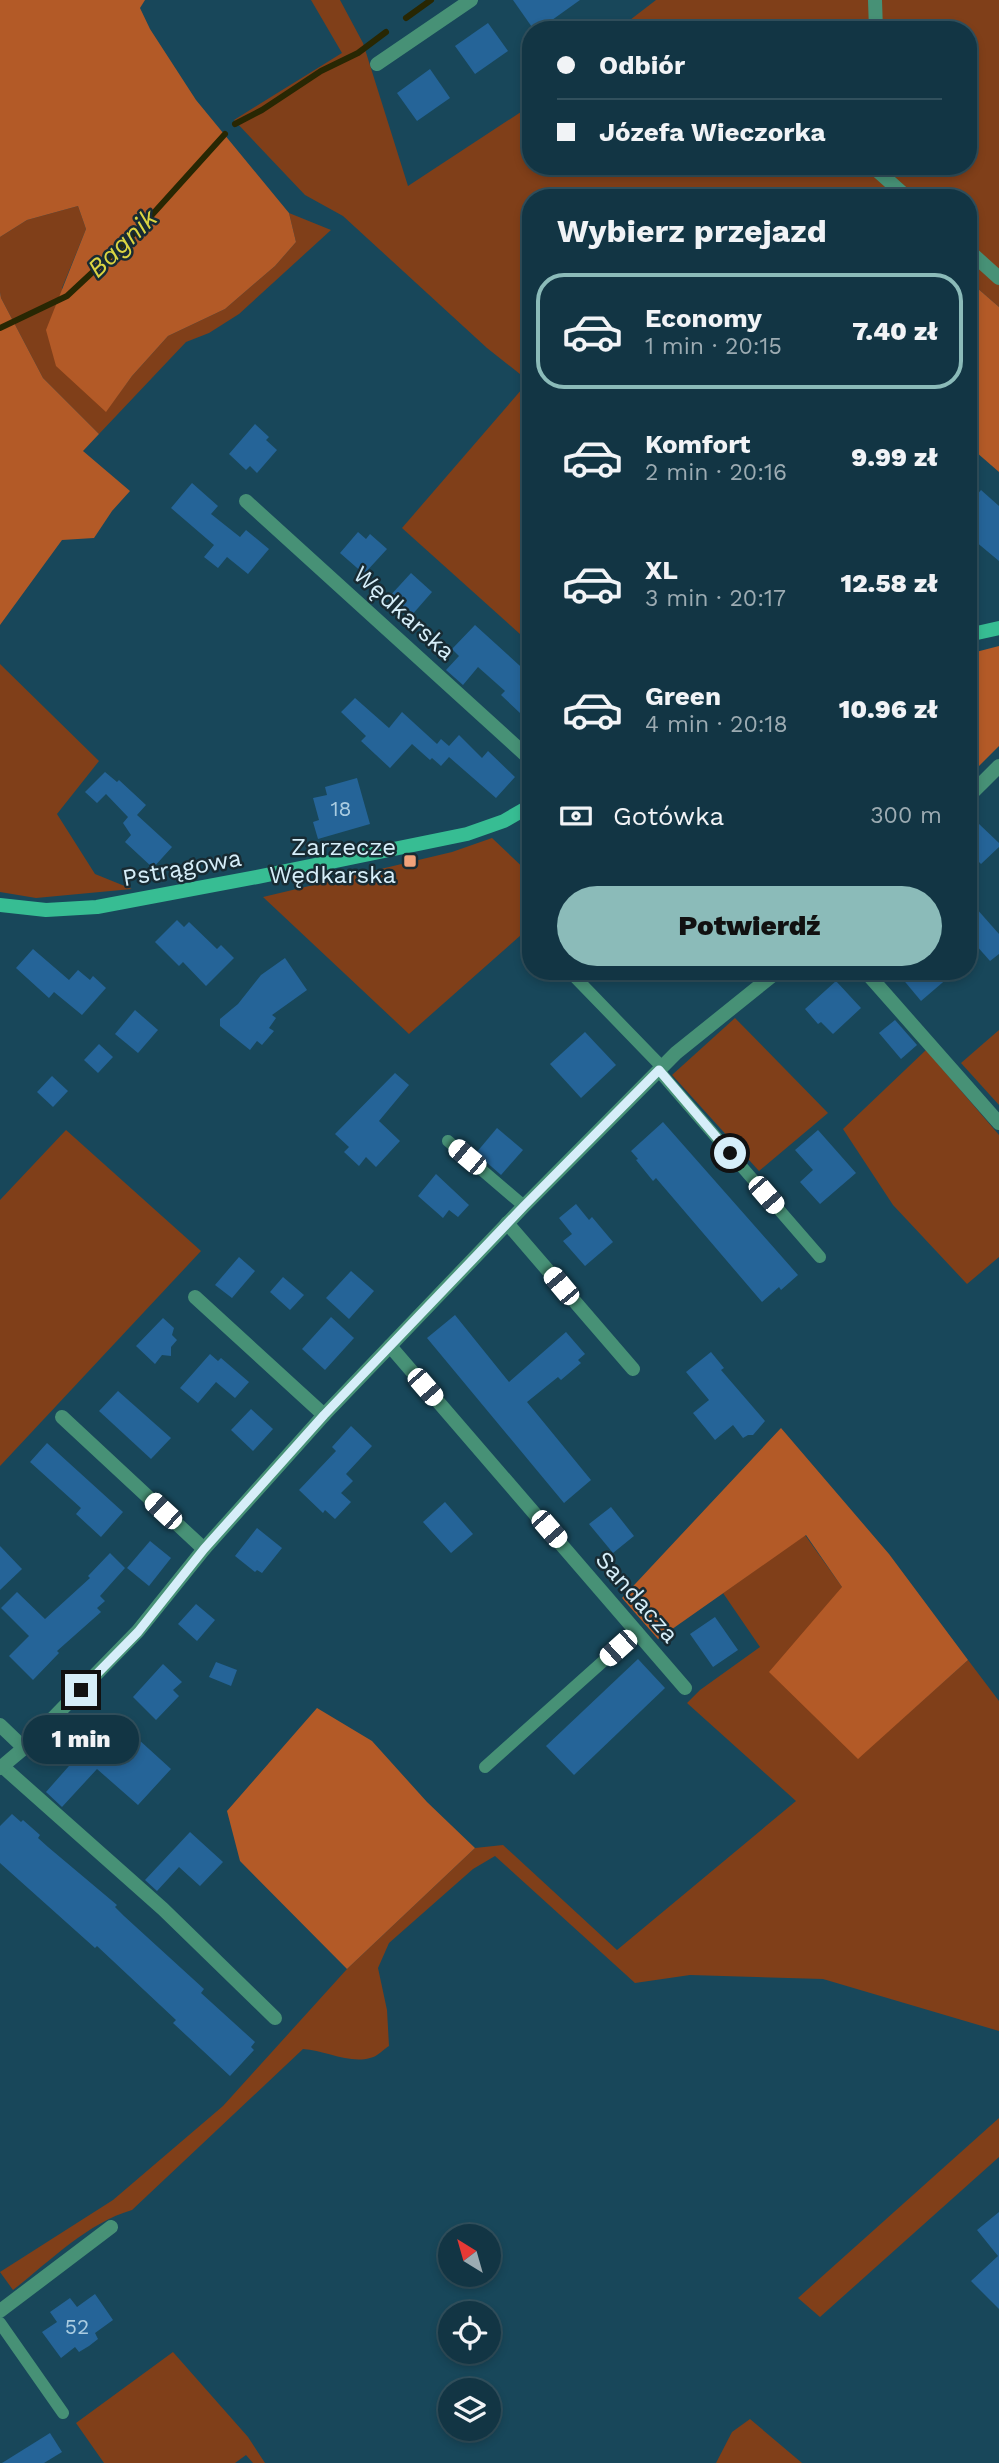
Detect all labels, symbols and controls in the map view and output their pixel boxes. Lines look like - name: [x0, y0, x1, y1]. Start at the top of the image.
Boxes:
- text: Odbiór: [599, 50, 685, 80]
- text: Józefa Wieczorka: [599, 117, 826, 147]
- water label: Bagnik: [81, 202, 164, 283]
- text: Wybierz przejazd: [557, 212, 827, 250]
- icon: car: [561, 300, 624, 363]
- text: Economy: [645, 303, 762, 333]
- text: 7.40 zł: [852, 316, 938, 346]
- text: 1 min · 20:15: [645, 333, 782, 360]
- icon: car: [561, 426, 624, 489]
- text: Komfort: [645, 429, 750, 459]
- text: 9.99 zł: [851, 442, 938, 472]
- text: 2 min · 20:16: [645, 459, 787, 486]
- icon: car: [561, 552, 624, 615]
- text: XL: [645, 555, 678, 585]
- street label: Wędkarska: [347, 560, 461, 666]
- text: 12.58 zł: [840, 568, 938, 598]
- text: 3 min · 20:17: [645, 585, 786, 612]
- icon: car: [561, 678, 624, 741]
- text: Green: [645, 681, 721, 711]
- text: 10.96 zł: [839, 694, 938, 724]
- text: 4 min · 20:18: [645, 711, 788, 738]
- house number: 18: [330, 796, 352, 821]
- icon: cash: [557, 797, 595, 835]
- text: Gotówka: [613, 801, 724, 831]
- text: 300 m: [870, 802, 942, 829]
- place label: Zarzecze Wędkarska: [269, 833, 396, 889]
- street label: Pstrągowa: [120, 844, 244, 892]
- marker: Zarzecze Wędkarska: [402, 853, 418, 869]
- button: Potwierdź: [557, 886, 942, 966]
- car: [445, 1135, 490, 1179]
- route start: [714, 1137, 746, 1169]
- car: [745, 1172, 788, 1218]
- car: [540, 1263, 583, 1309]
- car: [404, 1364, 447, 1410]
- car: [141, 1489, 186, 1533]
- car: [528, 1506, 571, 1552]
- street label: Sandacza: [590, 1546, 684, 1648]
- car: [596, 1626, 641, 1670]
- route end: [65, 1674, 97, 1706]
- callout: 1 min: [23, 1714, 139, 1764]
- text: 1 min: [51, 1726, 111, 1753]
- north arrow: [438, 2224, 500, 2287]
- map controls: [438, 2224, 501, 2441]
- button: locate: [438, 2301, 501, 2364]
- house number: 52: [65, 2314, 89, 2339]
- button: layers: [438, 2378, 501, 2441]

